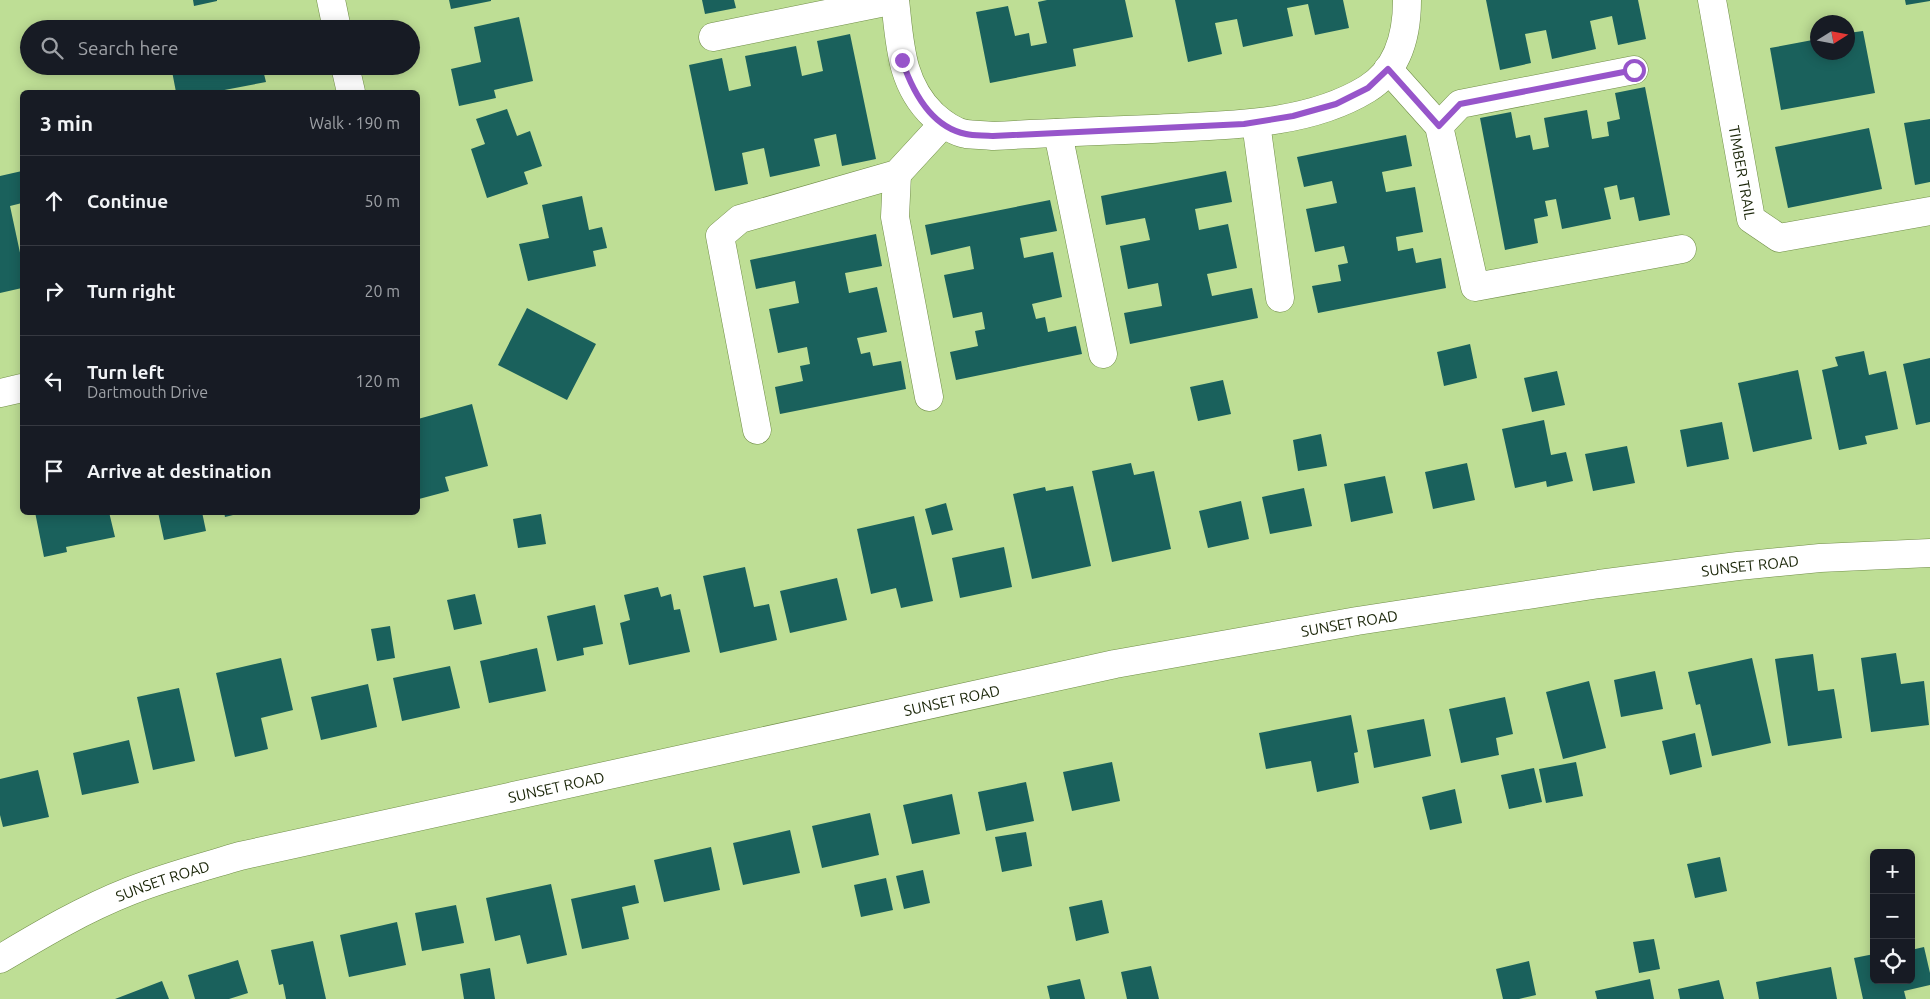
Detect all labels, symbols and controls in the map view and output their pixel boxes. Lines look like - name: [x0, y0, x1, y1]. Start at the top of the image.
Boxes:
- north arrow: [1810, 15, 1855, 60]
- search box: [20, 20, 420, 75]
- icon: search: [38, 34, 66, 62]
- text: Search here: [78, 37, 178, 59]
- route end: [891, 49, 914, 72]
- route start: [1623, 59, 1646, 82]
- text: 3 min: [40, 111, 93, 135]
- text: Walk · 190 m: [309, 114, 400, 132]
- street label: TIMBER TRAIL: [1726, 124, 1759, 221]
- icon: ahead: [40, 187, 68, 215]
- text: Continue: [87, 190, 168, 212]
- text: 50 m: [364, 192, 400, 210]
- icon: right: [40, 277, 68, 305]
- text: Turn right: [87, 280, 175, 302]
- text: 20 m: [364, 282, 400, 300]
- text: Turn left: [87, 361, 165, 383]
- icon: left: [40, 367, 68, 395]
- text: 120 m: [355, 372, 400, 390]
- text: Dartmouth Drive: [87, 383, 208, 401]
- icon: arrive: [40, 457, 68, 485]
- text: Arrive at destination: [87, 460, 272, 482]
- street label: SUNSET ROAD: [1700, 552, 1800, 579]
- street label: SUNSET ROAD: [1299, 606, 1399, 639]
- street label: SUNSET ROAD: [902, 681, 1001, 719]
- street label: SUNSET ROAD: [506, 768, 606, 805]
- map controls: [1870, 849, 1915, 984]
- button: +: [1870, 849, 1915, 894]
- street label: SUNSET ROAD: [113, 857, 211, 905]
- button: −: [1870, 894, 1915, 939]
- button: locate: [1870, 939, 1915, 984]

